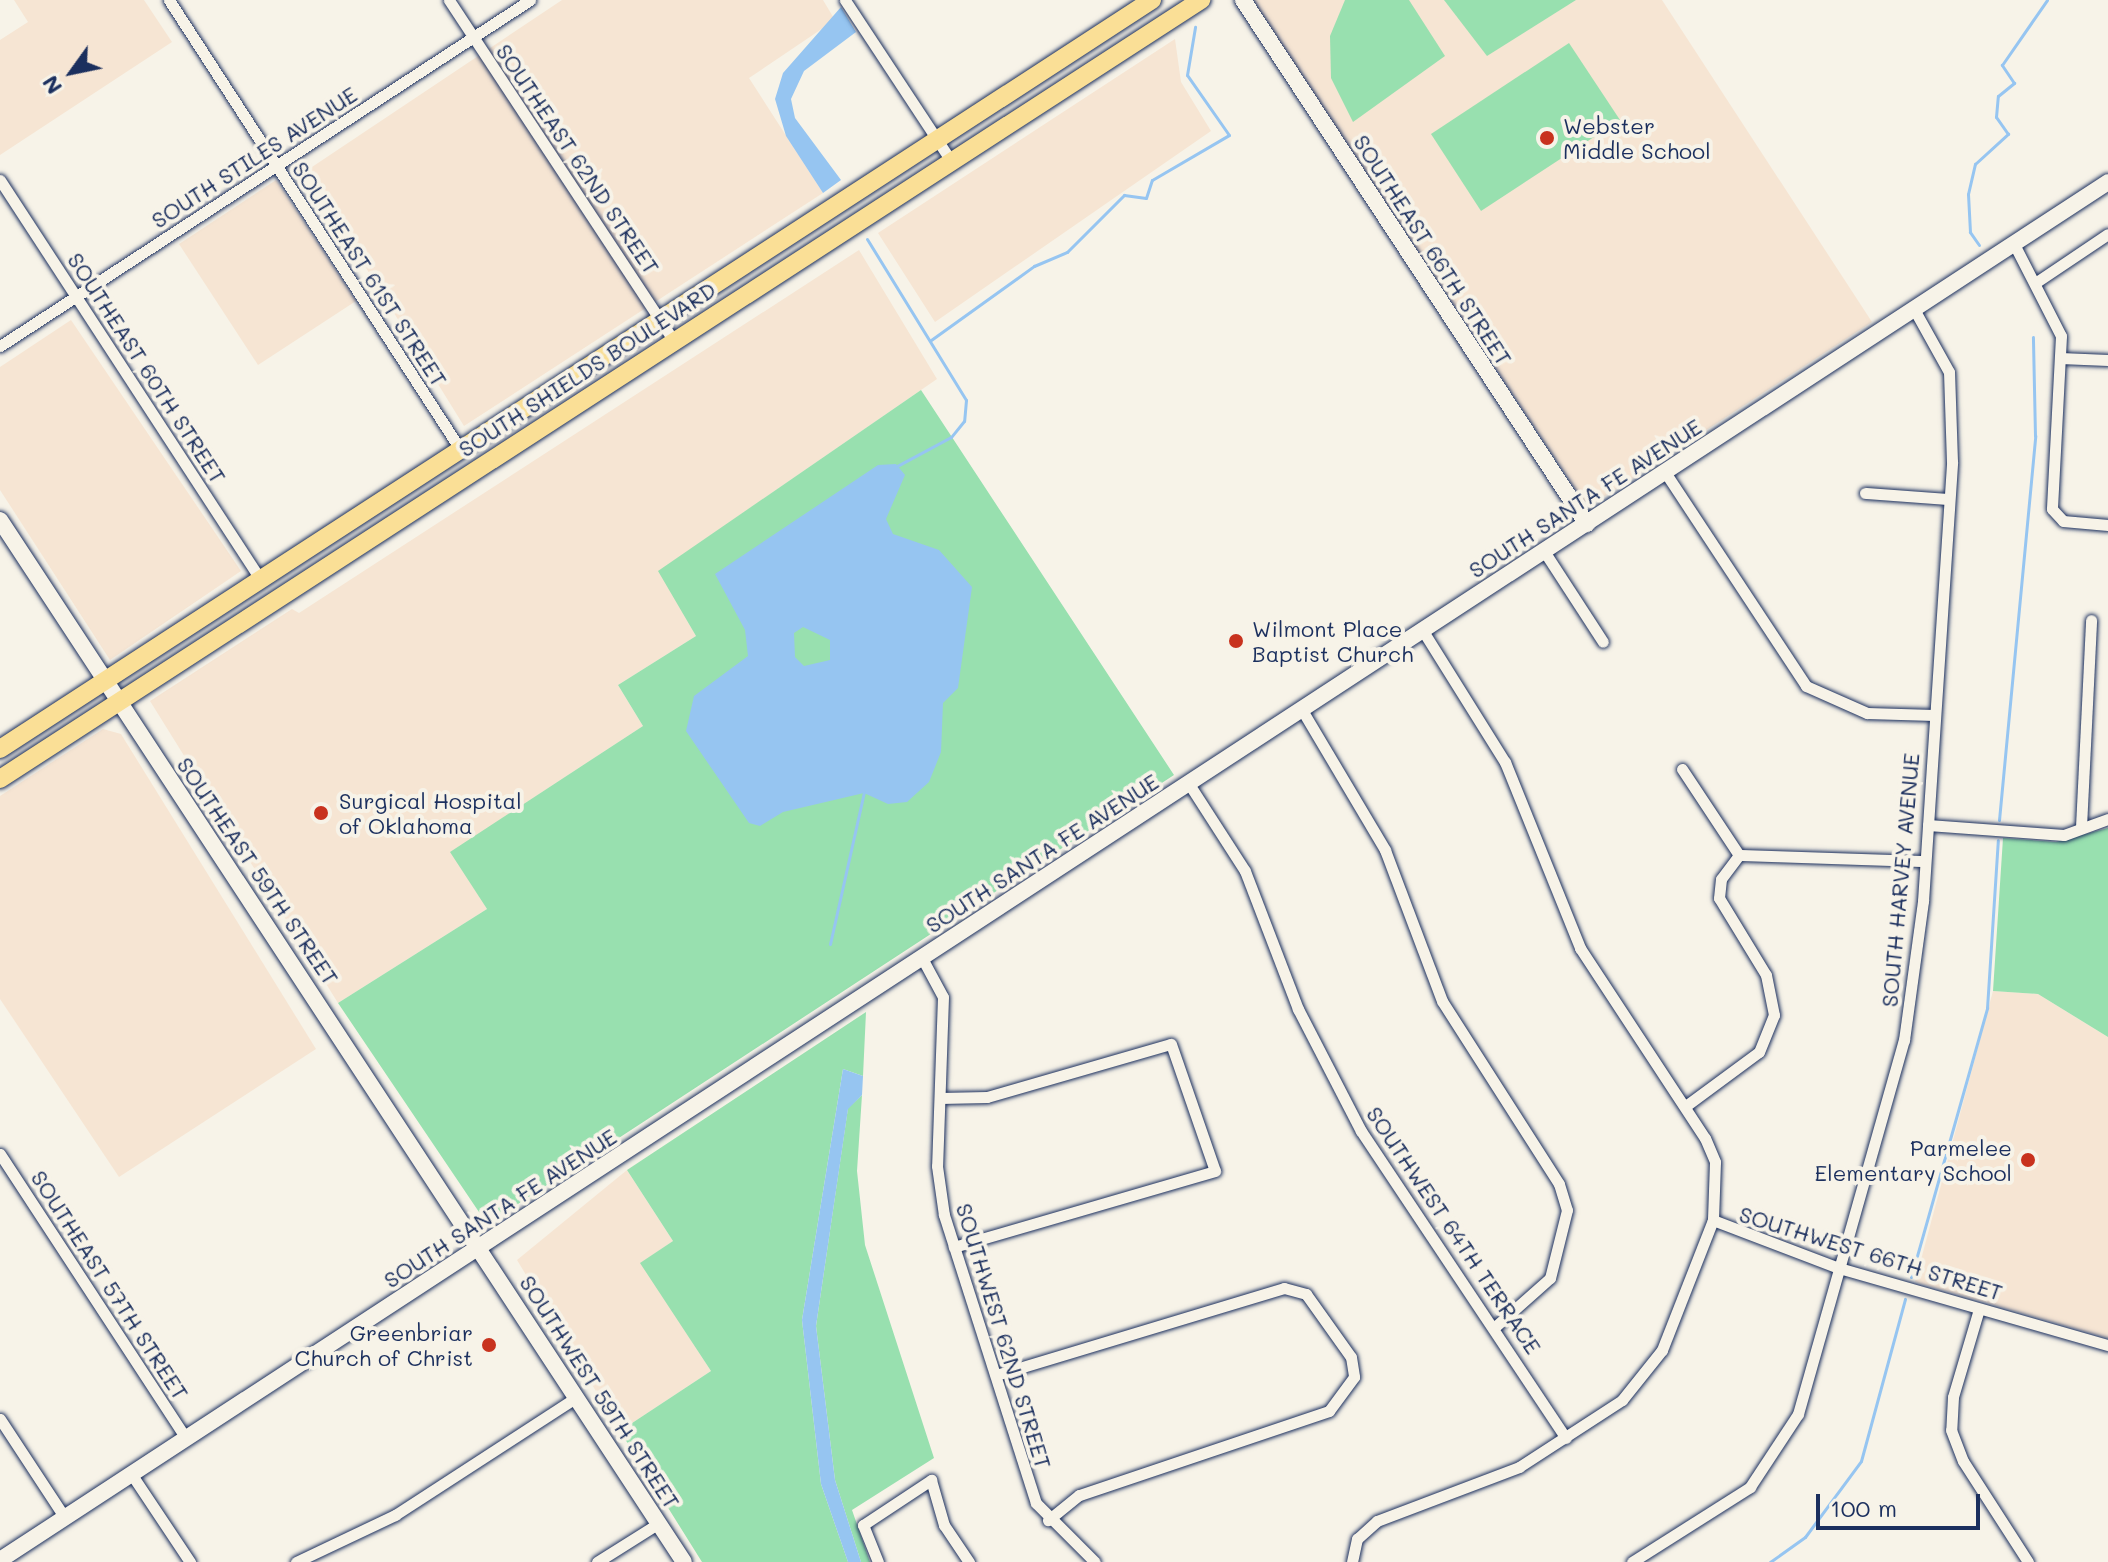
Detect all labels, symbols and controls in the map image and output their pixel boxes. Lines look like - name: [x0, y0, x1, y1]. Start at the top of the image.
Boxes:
- north arrow: [32, 32, 112, 112]
- street label: SOUTHEAST 62ND STREET: [491, 39, 665, 279]
- text: N: [35, 70, 68, 100]
- street label: SOUTH STILES AVENUE: [146, 81, 362, 233]
- place label: Webster Middle School: [1563, 112, 1711, 164]
- marker: Webster Middle School: [1538, 129, 1556, 147]
- street label: SOUTHEAST 66TH STREET: [1348, 130, 1518, 370]
- street label: SOUTHEAST 61ST STREET: [287, 157, 453, 391]
- street label: SOUTHEAST 60TH STREET: [62, 248, 232, 488]
- street label: SOUTH SHIELDS BOULEVARD: [454, 276, 720, 462]
- street label: SOUTH SANTA FE AVENUE: [1464, 413, 1706, 583]
- place label: Wilmont Place Baptist Church: [1252, 615, 1413, 666]
- marker: Wilmont Place Baptist Church: [1227, 632, 1245, 650]
- street label: SOUTHEAST 59TH STREET: [172, 752, 344, 990]
- street label: SOUTH HARVEY AVENUE: [1876, 752, 1924, 1008]
- street label: SOUTH SANTA FE AVENUE: [921, 768, 1163, 938]
- place label: Surgical Hospital of Oklahoma: [339, 787, 522, 838]
- marker: Surgical Hospital of Oklahoma: [310, 802, 332, 824]
- street label: SOUTHWEST 64TH TERRACE: [1361, 1101, 1547, 1359]
- street label: SOUTH SANTA FE AVENUE: [379, 1123, 621, 1293]
- place label: Parmelee Elementary School: [1815, 1134, 2012, 1186]
- marker: Parmelee Elementary School: [2019, 1151, 2037, 1169]
- street label: SOUTHEAST 57TH STREET: [26, 1165, 194, 1405]
- street label: SOUTHWEST 62ND STREET: [951, 1200, 1057, 1472]
- street label: SOUTHWEST 66TH STREET: [1736, 1200, 2006, 1306]
- street label: SOUTHWEST 59TH STREET: [515, 1270, 685, 1514]
- place label: Greenbriar Church of Christ: [295, 1319, 473, 1370]
- marker: Greenbriar Church of Christ: [480, 1336, 498, 1354]
- scale bar: [1820, 1478, 1984, 1528]
- text: 100 m: [1830, 1492, 1897, 1523]

